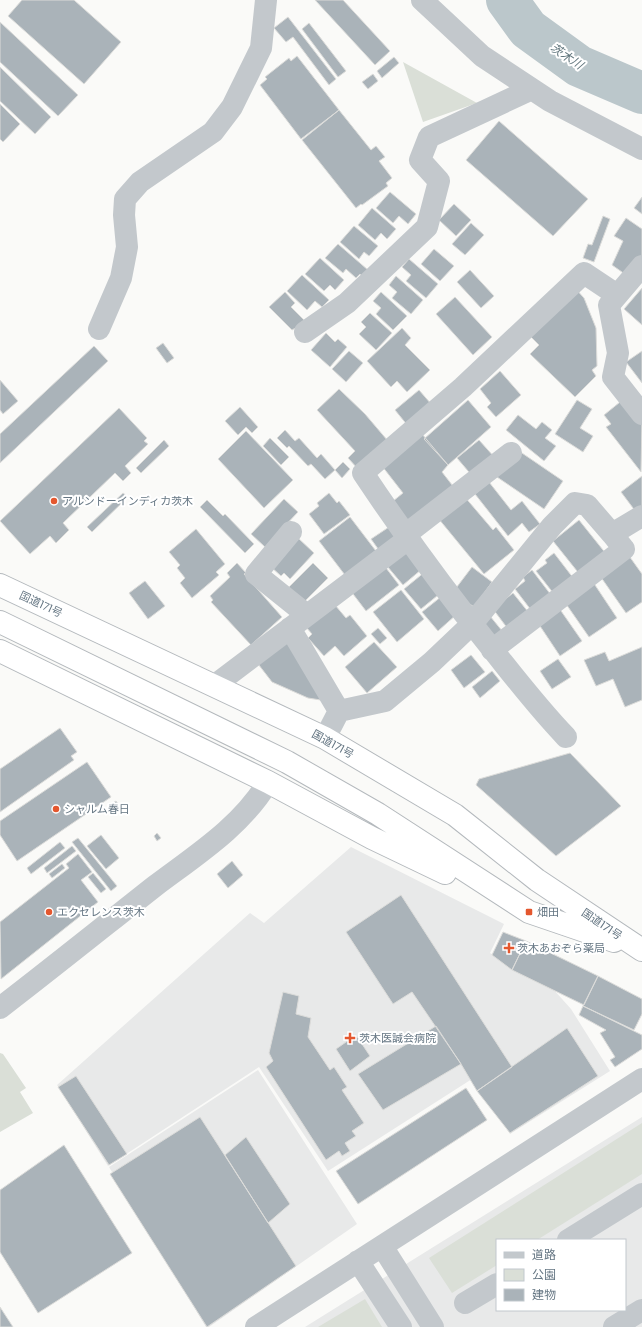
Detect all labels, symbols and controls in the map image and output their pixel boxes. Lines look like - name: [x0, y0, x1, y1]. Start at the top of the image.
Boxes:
- water label: 茨木川: [547, 39, 588, 74]
- place label: アルンドーインディカ茨木: [62, 493, 193, 509]
- marker: アルンドーインディカ茨木: [49, 496, 59, 506]
- street label: 国道171号: [17, 587, 65, 621]
- street label: 国道171号: [309, 726, 357, 762]
- place label: シャルム春日: [64, 801, 130, 817]
- marker: シャルム春日: [51, 804, 61, 814]
- place label: エクセレンス茨木: [57, 904, 145, 920]
- place label: 畑田: [537, 904, 559, 920]
- street label: 国道171号: [578, 904, 626, 944]
- marker: エクセレンス茨木: [44, 907, 54, 917]
- marker: 畑田: [524, 907, 534, 917]
- place label: 茨木あおぞら薬局: [517, 940, 605, 956]
- marker: 茨木あおぞら薬局: [504, 943, 514, 953]
- place label: 茨木医誠会病院: [359, 1030, 436, 1046]
- marker: 茨木医誠会病院: [344, 1032, 356, 1044]
- legend: [496, 1239, 626, 1311]
- text: 道路: [532, 1246, 556, 1263]
- text: 公園: [532, 1266, 556, 1283]
- text: 建物: [532, 1286, 556, 1303]

